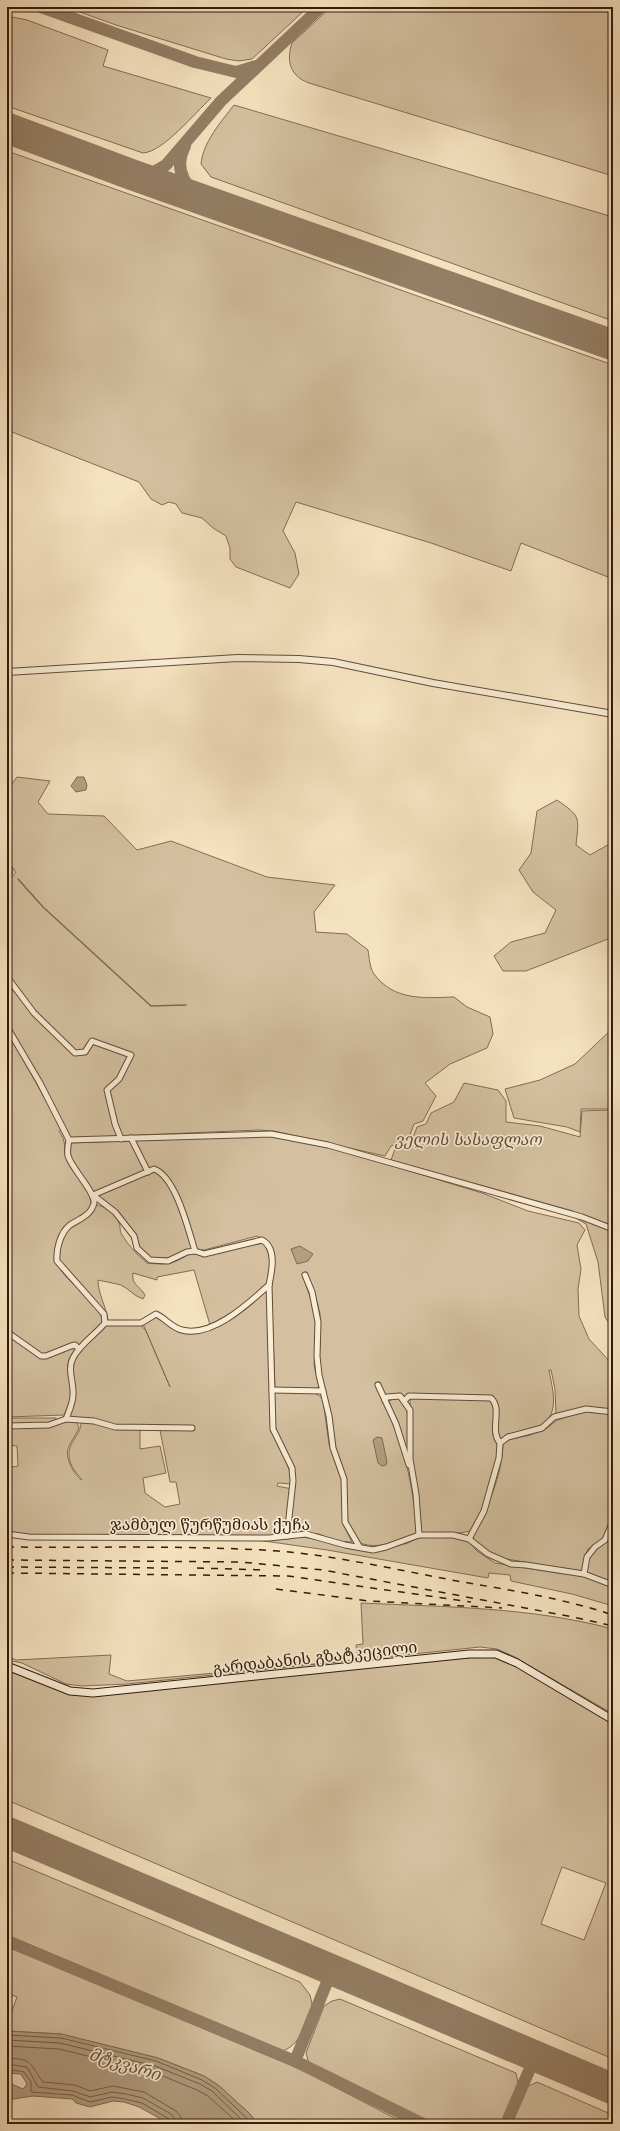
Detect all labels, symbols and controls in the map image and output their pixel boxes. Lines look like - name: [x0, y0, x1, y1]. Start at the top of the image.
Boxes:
- park label: ველის სასაფლაო: [395, 1132, 542, 1150]
- street label: ჯამბულ წურწუმიას ქუჩა: [110, 1518, 310, 1534]
- street label: გარდაბანის გზატკეცილი: [212, 1639, 418, 1678]
- water label: მტკვარი: [87, 2046, 164, 2086]

